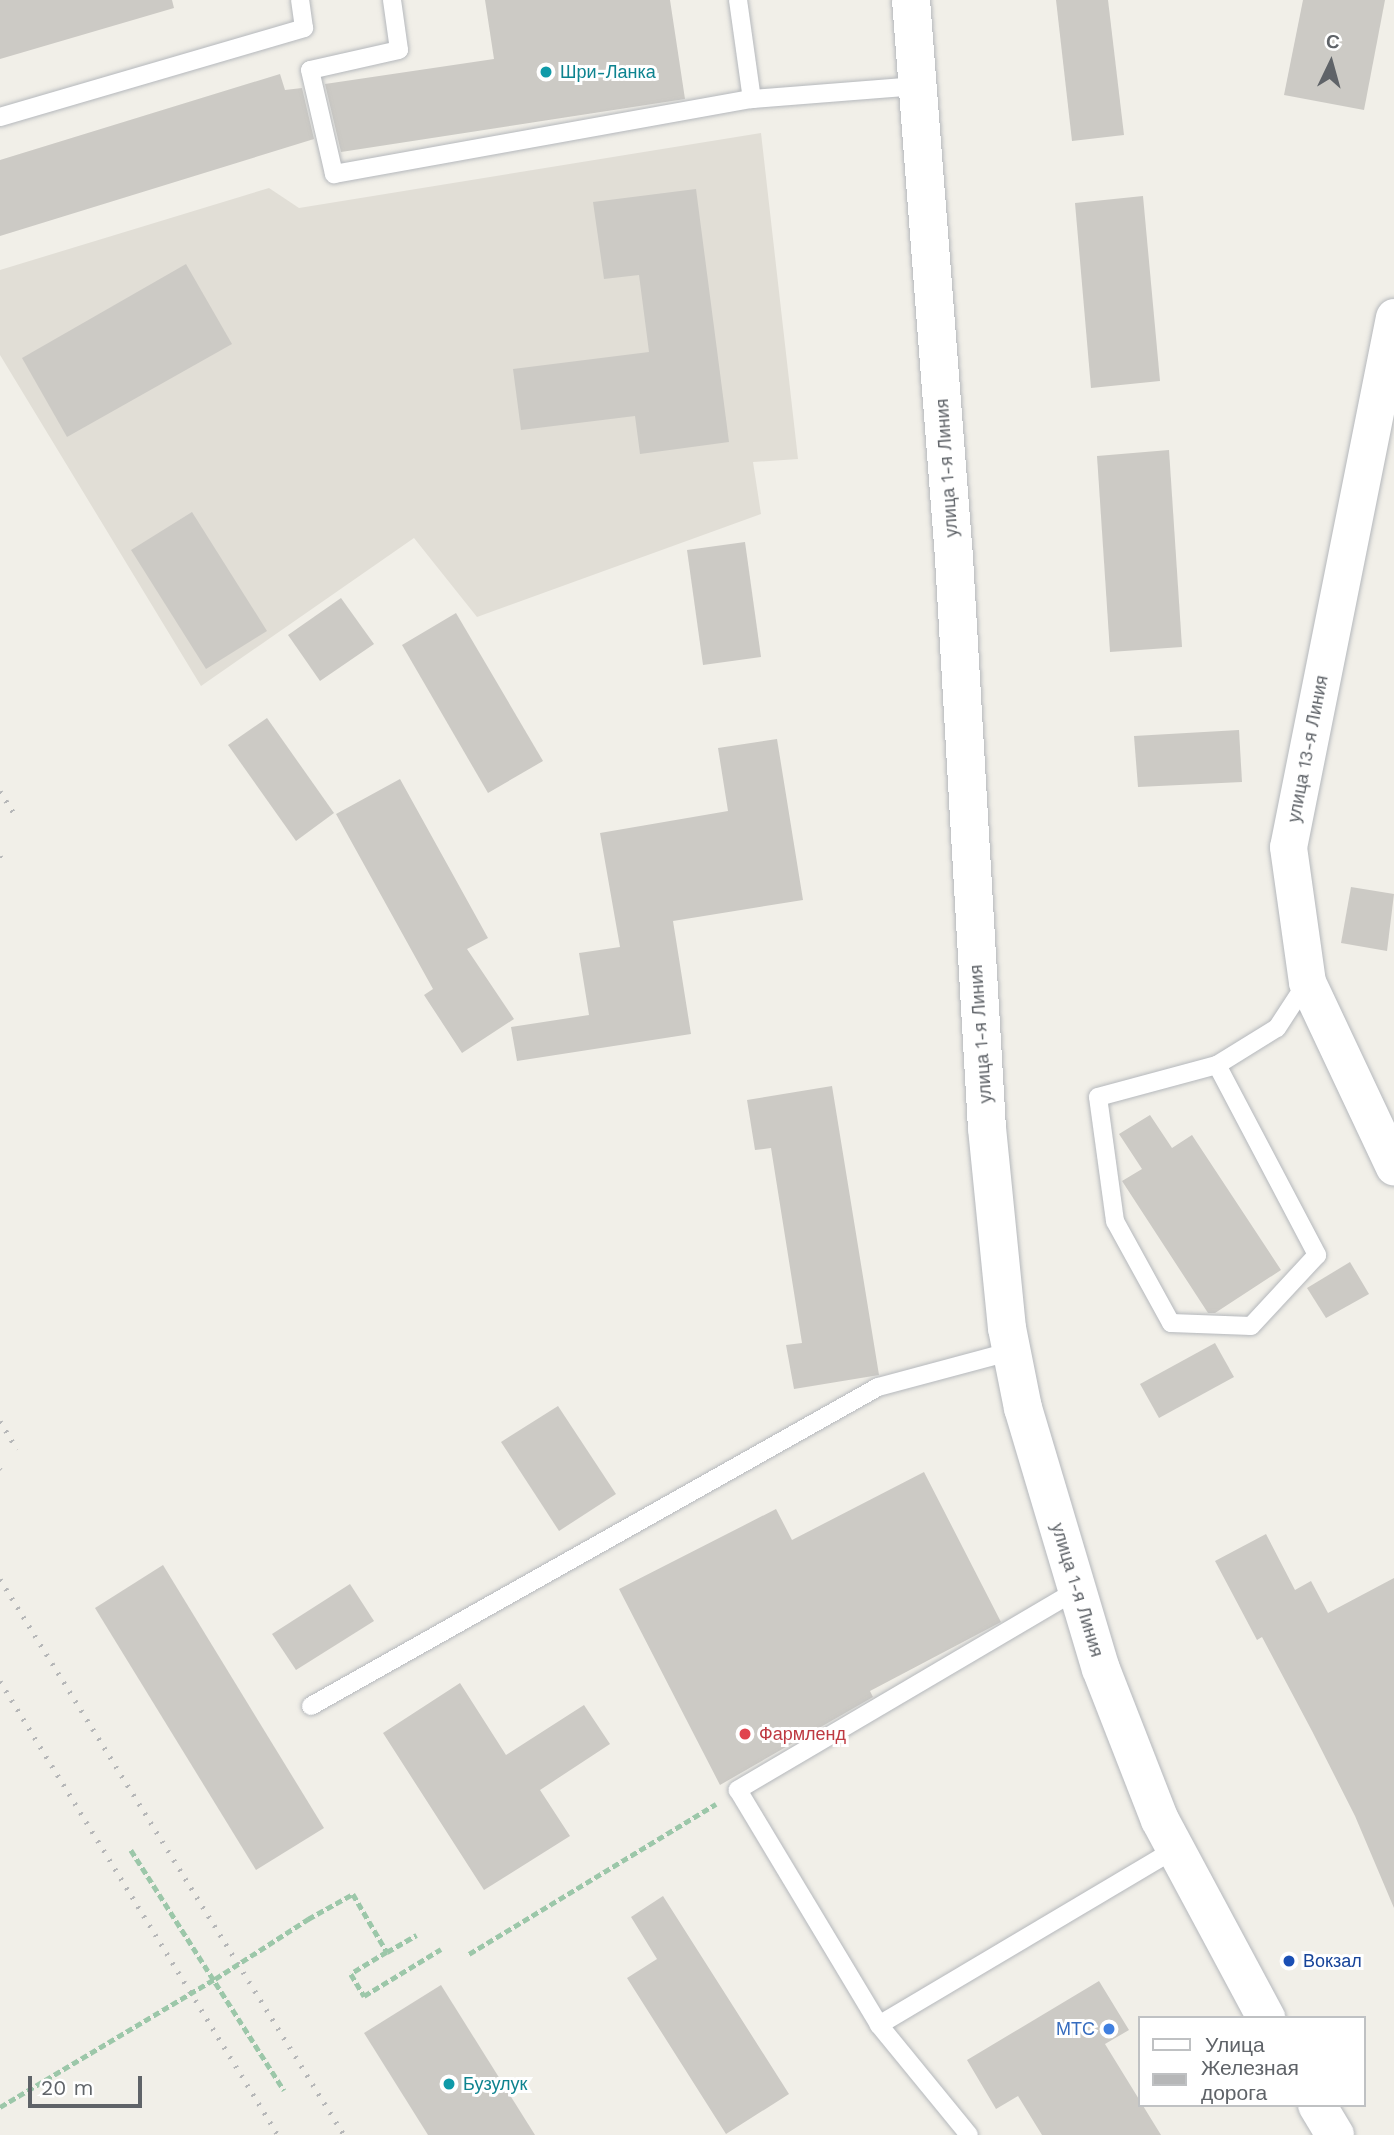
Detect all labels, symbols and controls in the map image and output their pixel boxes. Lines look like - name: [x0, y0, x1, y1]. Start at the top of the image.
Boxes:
- north arrow: [1296, 28, 1366, 98]
- text: С: [1325, 30, 1341, 54]
- place label: Шри-Ланка: [560, 61, 656, 83]
- marker: Шри-Ланка: [538, 64, 554, 80]
- street label: улица 1-я Линия: [931, 398, 963, 538]
- street label: улица 13-я Линия: [1283, 673, 1333, 825]
- street label: улица 1-я Линия: [965, 964, 997, 1104]
- street label: улица 1-я Линия: [1046, 1520, 1108, 1660]
- place label: Фармленд: [759, 1723, 846, 1745]
- marker: Фармленд: [737, 1726, 753, 1742]
- place label: Вокзал: [1303, 1950, 1362, 1972]
- marker: Вокзал: [1281, 1953, 1297, 1969]
- legend: [1138, 2016, 1366, 2107]
- place label: МТС: [1056, 2018, 1095, 2040]
- marker: МТС: [1101, 2021, 1117, 2037]
- text: Улица: [1205, 2032, 1265, 2057]
- text: Железная дорога: [1201, 2055, 1299, 2105]
- scale bar: [32, 2062, 145, 2106]
- place label: Бузулук: [463, 2073, 527, 2095]
- text: 20 m: [41, 2075, 93, 2100]
- marker: Бузулук: [441, 2076, 457, 2092]

